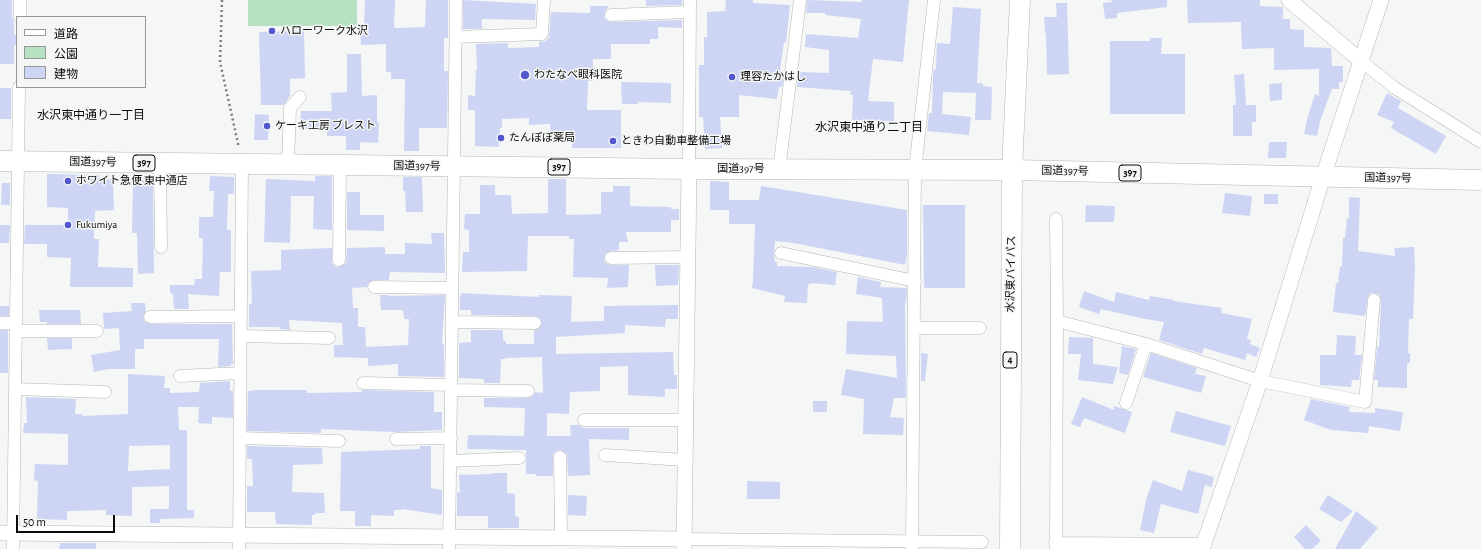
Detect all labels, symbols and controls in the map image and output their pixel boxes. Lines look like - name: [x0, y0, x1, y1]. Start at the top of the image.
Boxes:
- legend: [16, 16, 146, 88]
- place label: ハローワーク水沢: [280, 24, 368, 38]
- marker: ハローワーク水沢: [267, 26, 277, 36]
- text: 道路: [54, 28, 78, 40]
- text: 公園: [54, 48, 78, 60]
- text: 建物: [54, 68, 78, 80]
- place label: わたなべ眼科医院: [534, 68, 622, 82]
- marker: わたなべ眼科医院: [519, 69, 531, 81]
- place label: 理容たかはし: [740, 70, 806, 84]
- marker: 理容たかはし: [727, 72, 737, 82]
- district label: 水沢東中通り一丁目: [37, 108, 145, 122]
- place label: ケーキ工房 ブレスト: [275, 119, 376, 133]
- district label: 水沢東中通り二丁目: [815, 120, 923, 134]
- marker: ケーキ工房 ブレスト: [262, 121, 272, 131]
- place label: たんぽぽ薬局: [509, 131, 575, 145]
- marker: たんぽぽ薬局: [496, 133, 506, 143]
- place label: ときわ自動車整備工場: [621, 134, 731, 148]
- marker: ときわ自動車整備工場: [608, 136, 618, 146]
- street label: 国道397号: [69, 155, 117, 169]
- road number: 397: [133, 155, 155, 171]
- street label: 国道397号: [393, 159, 441, 173]
- road number: 397: [548, 159, 570, 175]
- street label: 国道397号: [717, 162, 765, 176]
- street label: 国道397号: [1041, 164, 1089, 178]
- road number: 397: [1119, 165, 1141, 181]
- street label: 国道397号: [1364, 171, 1412, 185]
- place label: ホワイト急便 東中通店: [76, 174, 188, 188]
- marker: ホワイト急便 東中通店: [63, 176, 73, 186]
- place label: Fukumiya: [76, 218, 117, 232]
- marker: Fukumiya: [63, 220, 73, 230]
- street label: 水沢東バイパス: [1004, 235, 1018, 313]
- road number: 4: [1003, 352, 1017, 368]
- scale bar: [18, 507, 117, 533]
- text: 50 m: [23, 516, 46, 528]

